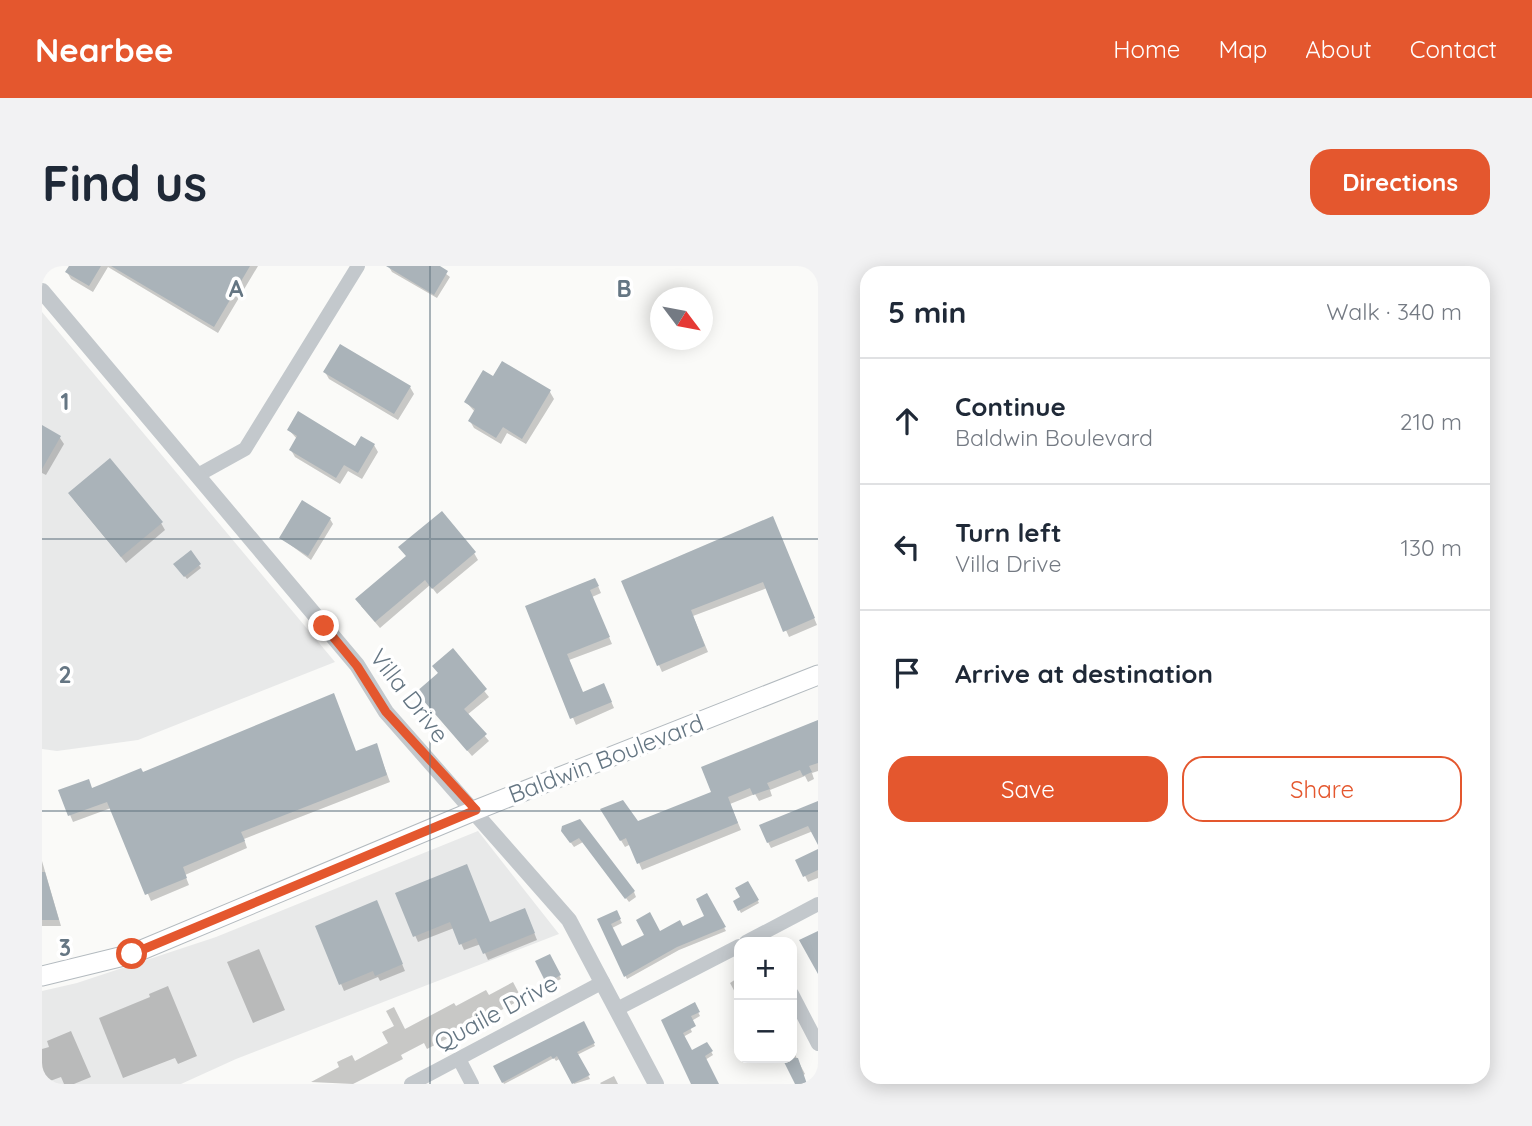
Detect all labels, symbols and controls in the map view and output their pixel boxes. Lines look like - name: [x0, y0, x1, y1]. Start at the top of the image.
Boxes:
- text: Nearbee: [35, 29, 174, 70]
- text: Home: [1113, 34, 1180, 64]
- text: Map: [1218, 34, 1267, 64]
- text: About: [1305, 34, 1372, 64]
- text: Contact: [1410, 34, 1497, 64]
- button: Directions: [1310, 149, 1490, 215]
- text: Find us: [42, 152, 207, 213]
- text: A: [229, 274, 244, 303]
- text: B: [616, 274, 632, 303]
- north arrow: [650, 287, 713, 350]
- text: 5 min: [888, 293, 966, 331]
- text: Walk · 340 m: [1326, 297, 1462, 326]
- text: 1: [61, 387, 69, 416]
- text: Continue: [955, 390, 1066, 423]
- icon: ahead: [888, 402, 926, 440]
- text: 210 m: [1400, 407, 1462, 436]
- text: Baldwin Boulevard: [955, 423, 1153, 452]
- text: Turn left: [955, 516, 1062, 549]
- icon: left: [888, 528, 926, 566]
- text: 130 m: [1400, 533, 1462, 562]
- text: Villa Drive: [955, 549, 1061, 578]
- route end: [308, 610, 339, 641]
- street label: Villa Drive: [364, 642, 456, 748]
- icon: arrive: [888, 654, 926, 692]
- text: Arrive at destination: [955, 657, 1213, 690]
- text: 2: [58, 660, 72, 689]
- street label: Baldwin Boulevard: [504, 707, 707, 809]
- button: Save: [888, 756, 1168, 822]
- button: Share: [1182, 756, 1462, 822]
- text: 3: [59, 933, 71, 962]
- map controls: [734, 937, 797, 1063]
- button: +: [734, 937, 797, 1000]
- route start: [116, 938, 147, 969]
- street label: Quaile Drive: [429, 967, 562, 1057]
- button: −: [734, 1000, 797, 1063]

